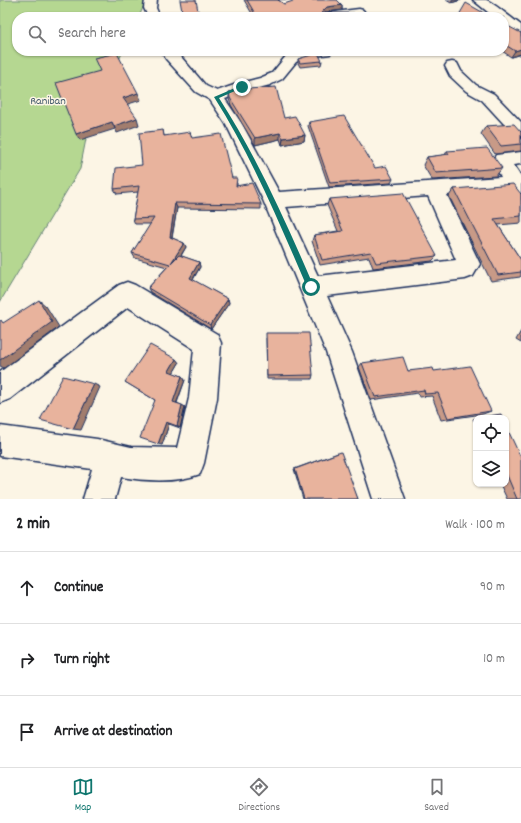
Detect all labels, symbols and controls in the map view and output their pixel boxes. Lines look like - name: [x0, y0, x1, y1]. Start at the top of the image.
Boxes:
- search box: [12, 12, 509, 56]
- icon: search: [26, 23, 48, 45]
- text: Search here: [58, 23, 126, 45]
- route end: [233, 78, 251, 96]
- park label: Raniban: [30, 93, 66, 110]
- route start: [302, 278, 320, 296]
- map controls: [473, 415, 509, 487]
- button: locate: [473, 415, 509, 451]
- button: layers: [473, 451, 509, 487]
- text: 2 min: [16, 513, 50, 537]
- text: Walk · 100 m: [445, 516, 505, 535]
- icon: ahead: [16, 577, 38, 599]
- text: Continue: [54, 577, 103, 599]
- text: 90 m: [480, 578, 505, 597]
- icon: right: [16, 649, 38, 671]
- text: Turn right: [54, 649, 110, 671]
- text: 10 m: [483, 650, 505, 669]
- icon: arrive: [16, 721, 38, 743]
- text: Arrive at destination: [54, 721, 172, 743]
- tab: Map: [72, 776, 94, 816]
- tab: Directions: [238, 776, 280, 816]
- tab: Saved: [424, 776, 449, 816]

